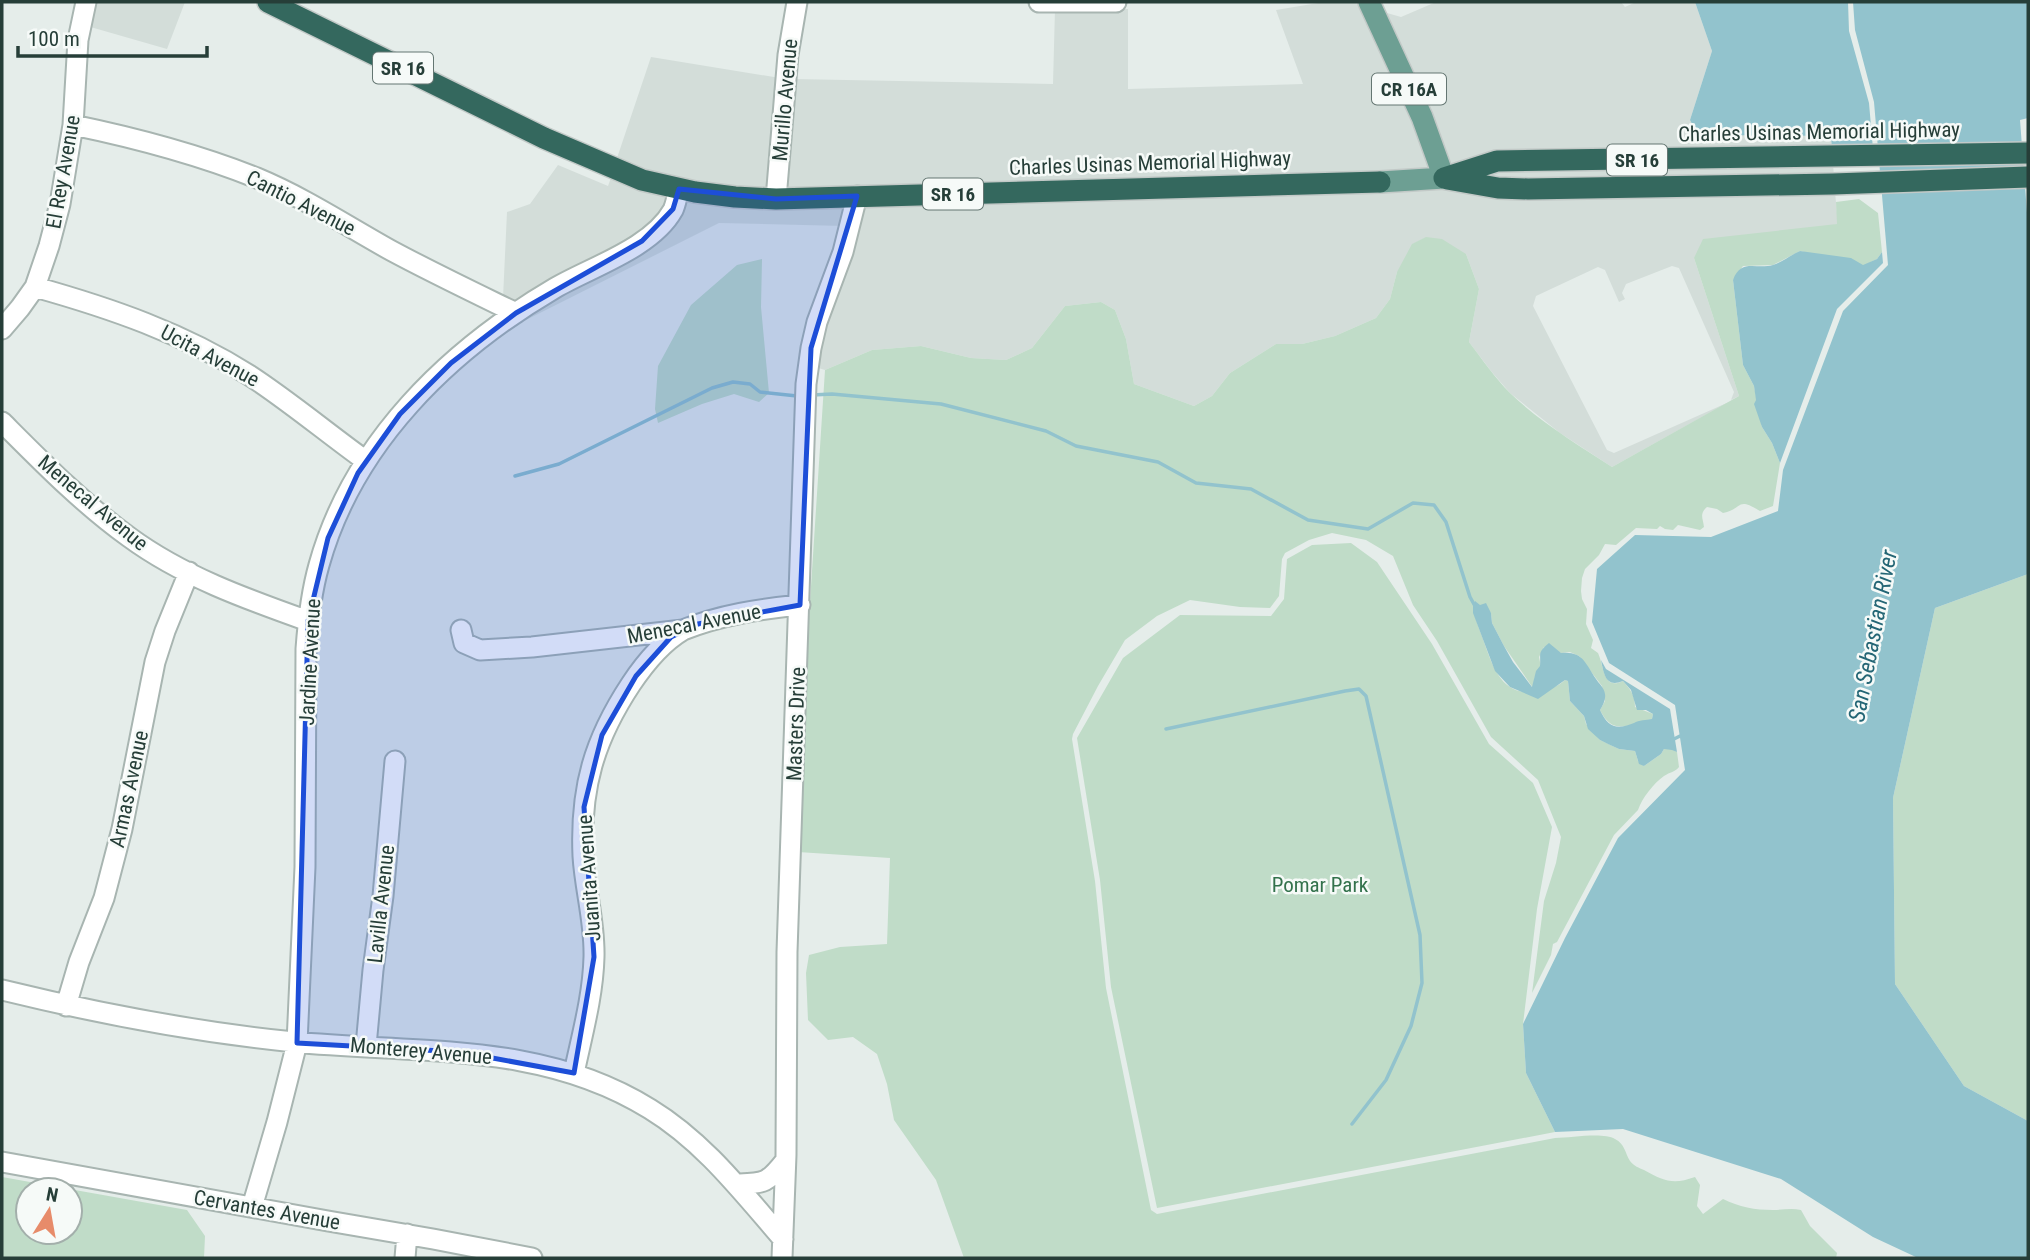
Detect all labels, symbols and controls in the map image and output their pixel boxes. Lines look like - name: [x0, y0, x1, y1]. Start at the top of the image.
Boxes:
- scale bar: [18, 14, 206, 58]
- text: 100 m: [28, 27, 80, 51]
- street label: Murillo Avenue: [768, 38, 802, 162]
- road number: SR 16: [373, 52, 433, 83]
- road number: CR 16A: [1372, 74, 1446, 104]
- street label: El Rey Avenue: [41, 113, 85, 231]
- street label: Charles Usinas Memorial Highway: [1678, 118, 1960, 146]
- road number: SR 16: [1607, 144, 1667, 176]
- street label: Charles Usinas Memorial Highway: [1009, 146, 1292, 180]
- street label: Cantio Avenue: [243, 165, 360, 241]
- road number: SR 16: [923, 178, 983, 210]
- street label: Ucita Avenue: [157, 320, 263, 392]
- street label: Menecal Avenue: [33, 450, 153, 556]
- water label: San Sebastian River: [1843, 547, 1903, 724]
- street label: Jardine Avenue: [295, 598, 325, 726]
- street label: Menecal Avenue: [625, 599, 763, 649]
- street label: Masters Drive: [782, 666, 810, 782]
- street label: Armas Avenue: [105, 728, 153, 850]
- street label: Juanita Avenue: [573, 814, 605, 942]
- street label: Lavilla Avenue: [363, 844, 399, 964]
- park label: Pomar Park: [1272, 873, 1369, 897]
- street label: Monterey Avenue: [349, 1033, 493, 1069]
- north arrow: [14, 1176, 84, 1246]
- text: N: [44, 1182, 60, 1207]
- street label: Cervantes Avenue: [192, 1185, 342, 1235]

